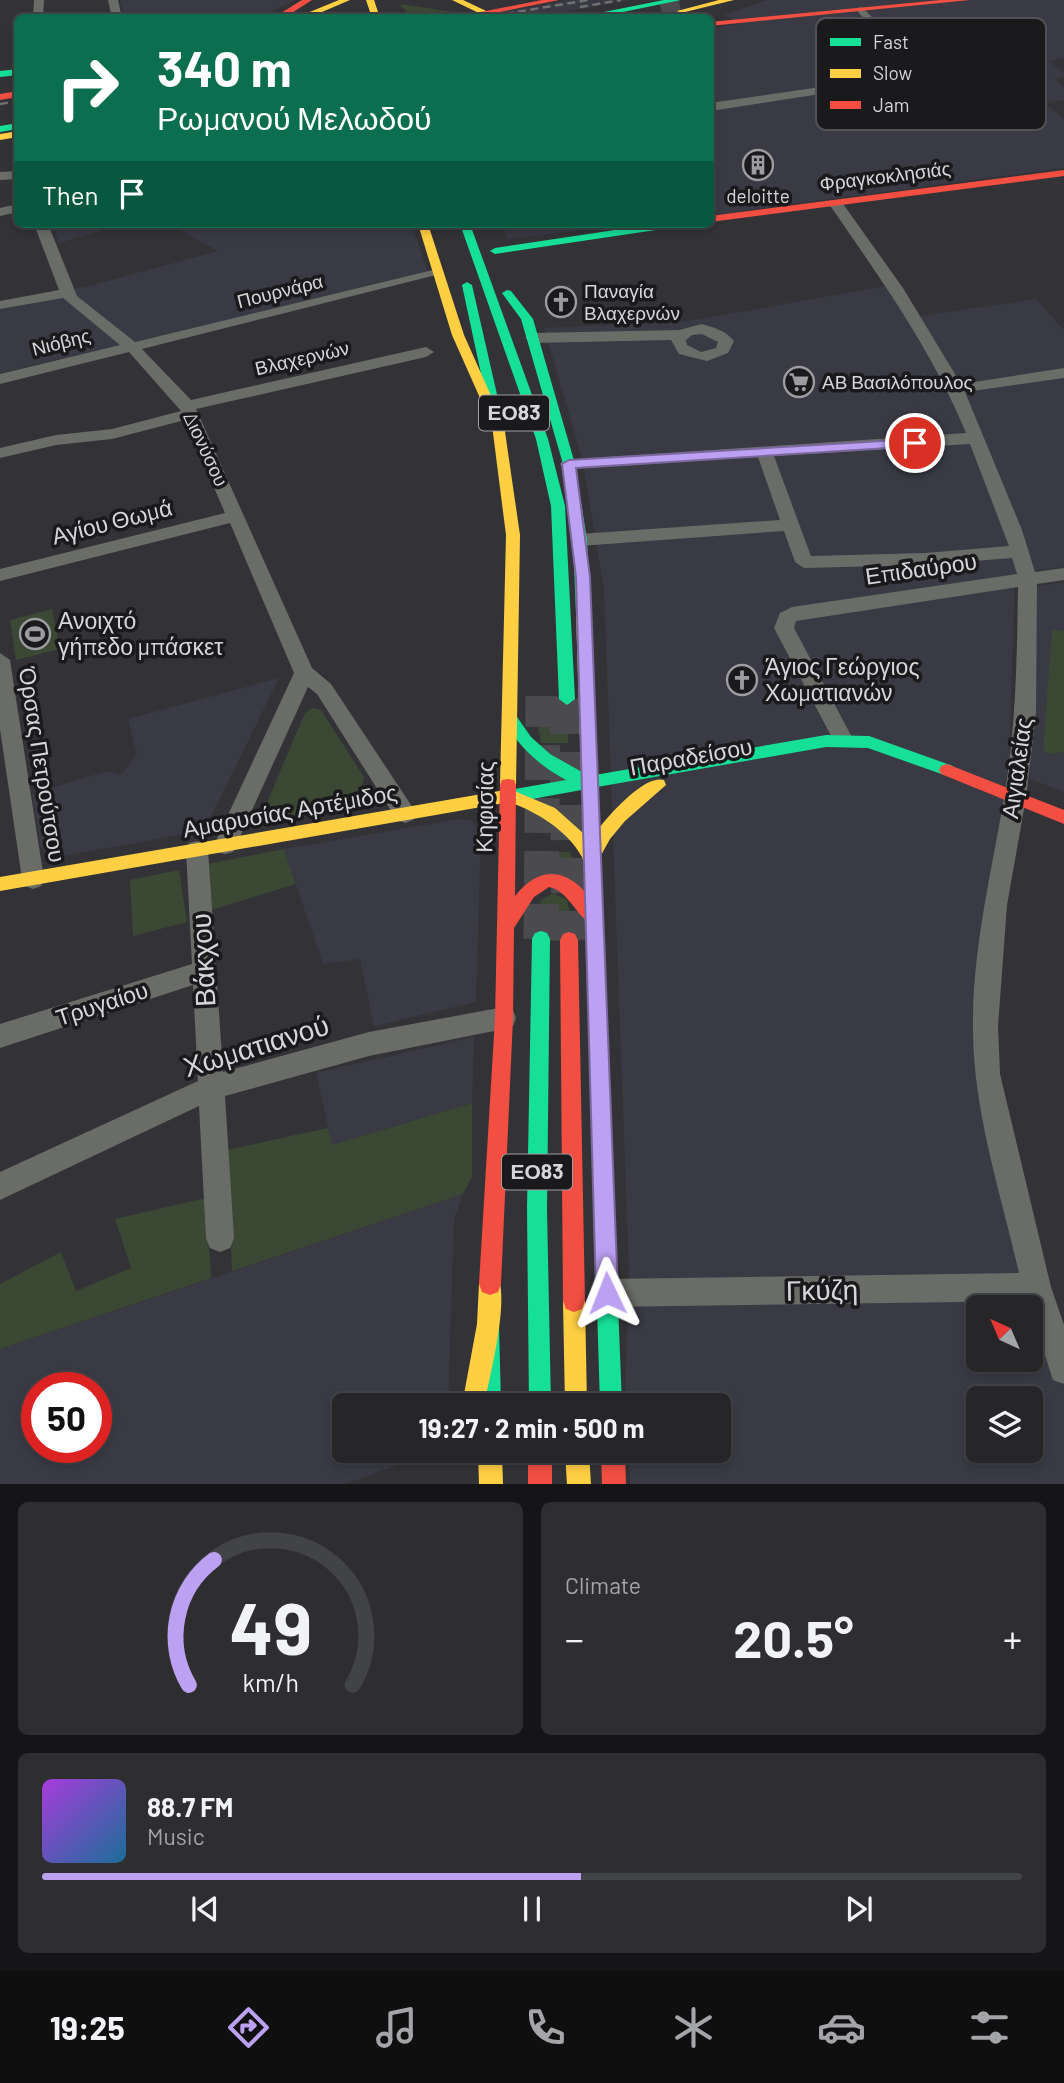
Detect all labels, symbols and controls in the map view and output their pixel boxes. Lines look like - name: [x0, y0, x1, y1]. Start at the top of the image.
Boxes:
- legend: [816, 18, 1046, 130]
- text: Fast: [873, 30, 909, 53]
- text: 340 m: [157, 38, 292, 97]
- icon: right: [42, 42, 133, 133]
- text: Slow: [873, 61, 912, 84]
- text: Jam: [873, 93, 909, 116]
- text: Ρωμανού Μελωδού: [157, 98, 432, 136]
- building icon: deloitte: [741, 148, 775, 182]
- street label: Φραγκοκλησιάς: [818, 156, 952, 195]
- icon: arrive: [113, 175, 151, 213]
- text: Then: [42, 179, 99, 210]
- place label: deloitte: [726, 184, 790, 207]
- street label: Πουρνάρα: [235, 269, 325, 312]
- place label: Παναγία Βλαχερνών: [584, 279, 680, 324]
- church icon: Παναγία Βλαχερνών: [544, 285, 578, 319]
- street label: Νιόβης: [29, 323, 92, 360]
- street label: Βλαχερνών: [253, 336, 351, 380]
- supermarket icon: ΑΒ Βασιλόπουλος: [782, 365, 816, 399]
- place label: ΑΒ Βασιλόπουλος: [822, 370, 973, 393]
- road number: ΕΟ83: [479, 396, 549, 430]
- street label: Διονύσου: [179, 408, 234, 490]
- pin: [885, 413, 945, 473]
- icon: arrive: [896, 424, 934, 462]
- street label: Αγίου Θωμά: [49, 493, 175, 550]
- street label: Επιδαύρου: [863, 546, 978, 590]
- place label: Ανοιχτό γήπεδο μπάσκετ: [58, 606, 223, 660]
- sports icon: Ανοιχτό γήπεδο μπάσκετ: [18, 617, 52, 651]
- place label: Άγιος Γεώργιος Χωματιανών: [765, 652, 919, 706]
- church icon: Άγιος Γεώργιος Χωματιανών: [725, 663, 759, 697]
- street label: Όρσας Πετρούτσου: [14, 664, 72, 864]
- street label: Αιγιαλείας: [995, 716, 1037, 820]
- street label: Παραδείσου: [627, 731, 754, 781]
- street label: Κηφισίας: [469, 761, 499, 853]
- street label: Αμαρυσίας Αρτέμιδος: [181, 777, 399, 843]
- street label: Βάκχου: [183, 912, 221, 1008]
- street label: Τρυγαίου: [52, 975, 151, 1031]
- street label: Χωματιανού: [179, 1007, 333, 1083]
- road number: ΕΟ83: [502, 1154, 572, 1190]
- position arrow: [570, 1256, 644, 1330]
- street label: Γκύζη: [786, 1271, 858, 1307]
- north arrow: [966, 1295, 1043, 1372]
- map controls: [966, 1295, 1043, 1463]
- speed limit sign: 50: [21, 1372, 112, 1463]
- button: layers: [966, 1386, 1043, 1463]
- text: 19:27 · 2 min · 500 m: [419, 1412, 644, 1443]
- text: Climate: [565, 1571, 641, 1599]
- text: 49: [229, 1582, 312, 1670]
- text: 20.5°: [733, 1606, 854, 1668]
- text: −: [565, 1615, 584, 1661]
- text: +: [1003, 1615, 1022, 1661]
- text: km/h: [242, 1666, 299, 1696]
- text: 88.7 FM: [147, 1791, 233, 1822]
- text: Music: [147, 1822, 205, 1850]
- icon: previous: [186, 1890, 224, 1928]
- icon: pause: [513, 1890, 551, 1928]
- icon: next: [840, 1890, 878, 1928]
- icon: directions: [224, 2003, 273, 2052]
- icon: music: [372, 2003, 421, 2052]
- icon: phone: [521, 2003, 570, 2052]
- icon: climate: [669, 2003, 718, 2052]
- icon: car: [817, 2003, 866, 2052]
- icon: filters: [965, 2003, 1014, 2052]
- text: 19:25: [50, 2008, 125, 2046]

